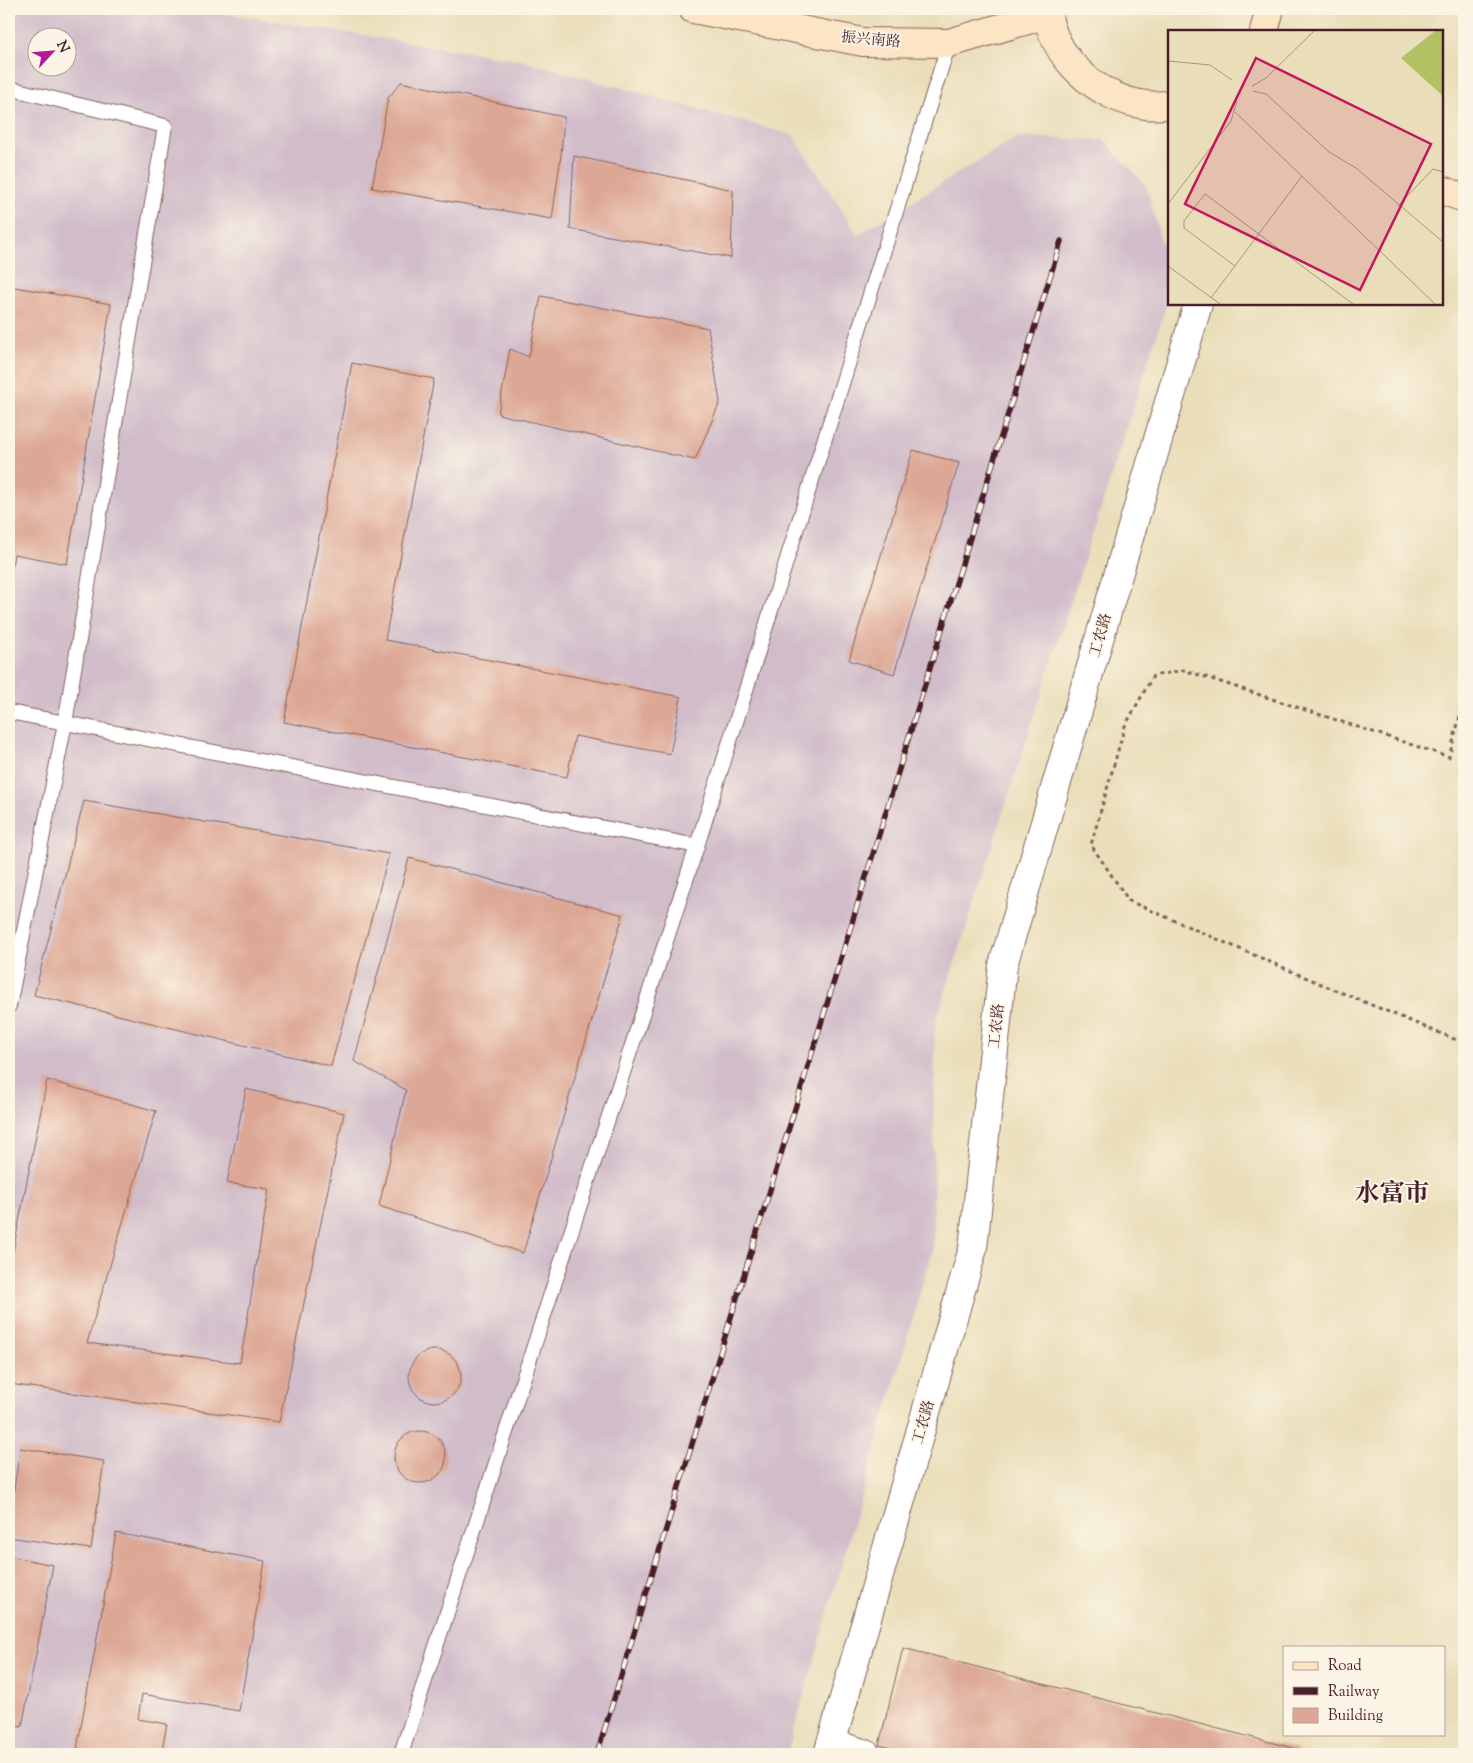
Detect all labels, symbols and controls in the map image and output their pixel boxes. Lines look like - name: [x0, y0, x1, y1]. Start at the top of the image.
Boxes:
- street label: 振兴南路: [840, 27, 902, 54]
- north arrow: [28, 28, 78, 78]
- inset map: [1168, 30, 1443, 305]
- text: N: [50, 38, 73, 57]
- street label: 工农路: [1085, 611, 1118, 660]
- street label: 工农路: [985, 1003, 1010, 1050]
- district label: 水富市: [1354, 1177, 1430, 1213]
- street label: 工农路: [908, 1398, 941, 1447]
- legend: [1283, 1646, 1446, 1736]
- text: Road: [1328, 1656, 1362, 1677]
- text: Railway: [1328, 1682, 1380, 1703]
- text: Building: [1328, 1706, 1383, 1727]

